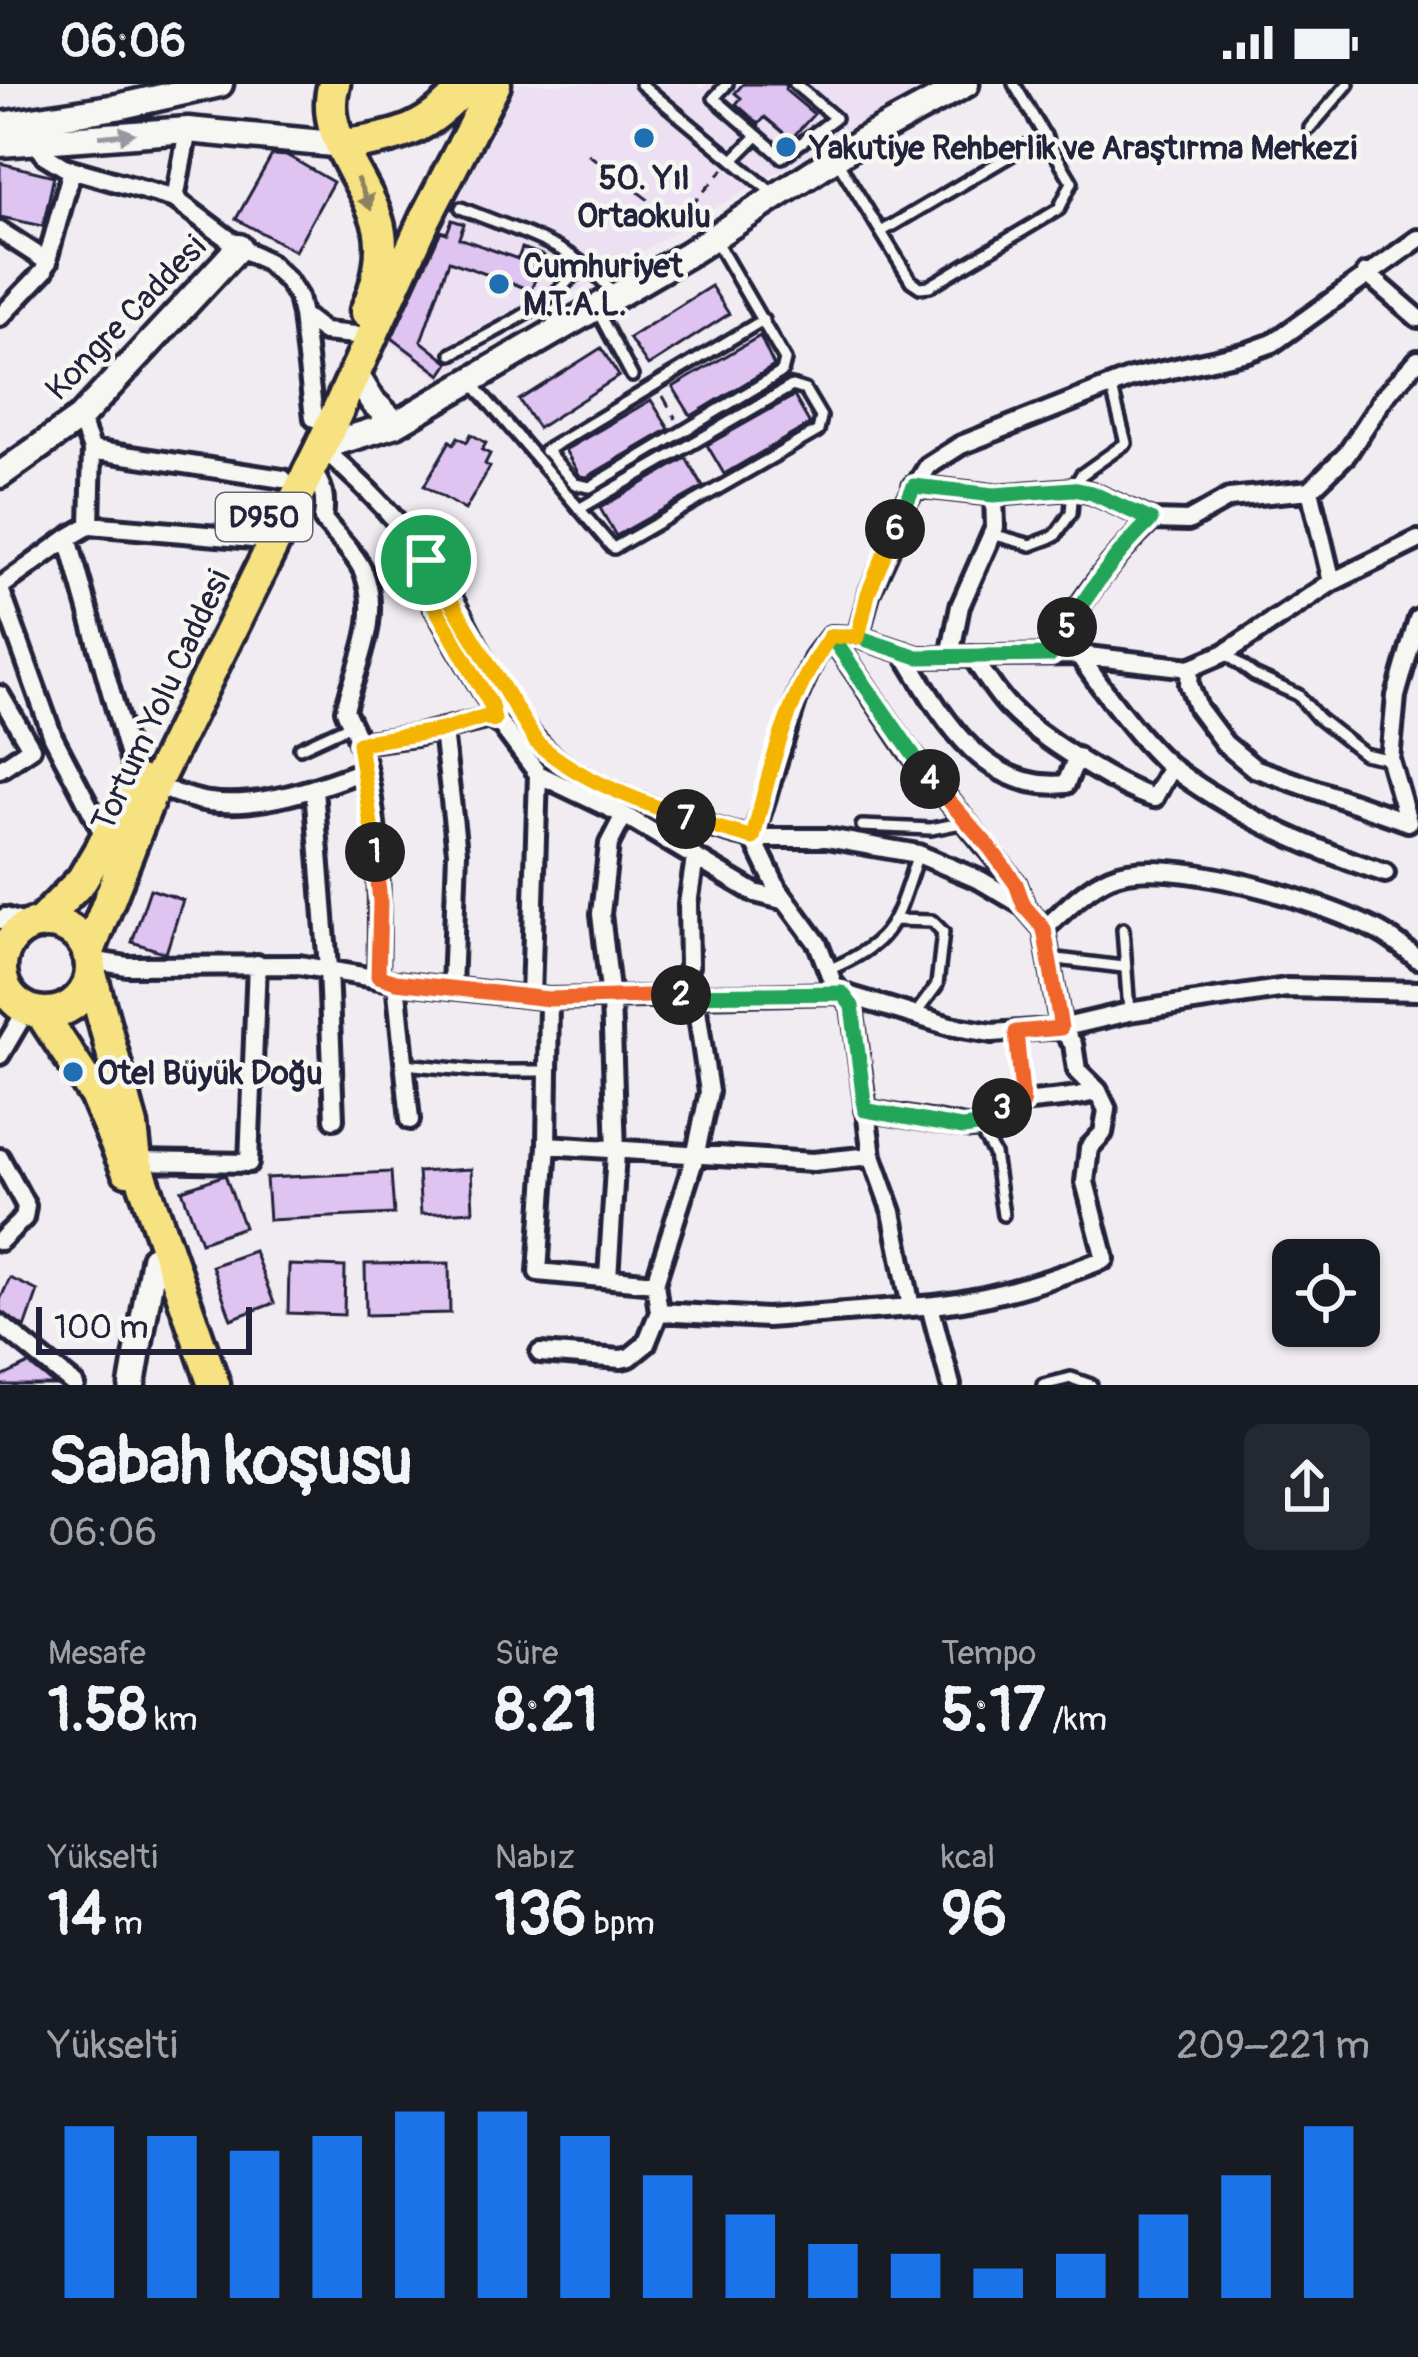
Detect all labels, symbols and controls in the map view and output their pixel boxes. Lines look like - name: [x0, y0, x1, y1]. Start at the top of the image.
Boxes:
- text: 06:06: [60, 14, 186, 70]
- marker: 50. Yıl Ortaokulu: [631, 125, 657, 151]
- one-way arrow: [99, 126, 136, 145]
- place label: Yakutiye Rehberlik ve Araştırma Merkezi: [808, 128, 1357, 169]
- marker: Yakutiye Rehberlik ve Araştırma Merkezi: [773, 134, 799, 160]
- place label: 50. Yıl Ortaokulu: [577, 158, 711, 237]
- one-way arrow: [355, 177, 375, 212]
- street label: Kongre Caddesi: [37, 227, 215, 409]
- place label: Cumhuriyet M.T.A.L.: [523, 246, 684, 325]
- marker: Cumhuriyet M.T.A.L.: [486, 271, 512, 297]
- road number: D950: [216, 493, 312, 541]
- pin: 6: [865, 499, 925, 559]
- text: 6: [885, 508, 905, 549]
- pin: [375, 509, 477, 611]
- icon: arrive: [393, 527, 459, 593]
- street label: Tortum Yolu Caddesi: [83, 563, 240, 838]
- pin: 5: [1037, 597, 1097, 657]
- text: 5: [1058, 606, 1076, 647]
- pin: 4: [900, 749, 960, 809]
- text: 4: [920, 758, 940, 799]
- pin: 7: [656, 789, 716, 849]
- text: 7: [677, 798, 695, 839]
- pin: 1: [345, 822, 405, 882]
- text: 1: [369, 831, 381, 872]
- pin: 2: [651, 965, 711, 1025]
- text: 2: [672, 974, 690, 1015]
- place label: Otel Büyük Doğu: [97, 1053, 323, 1094]
- marker: Otel Büyük Doğu: [60, 1059, 86, 1085]
- pin: 3: [972, 1078, 1032, 1138]
- text: 3: [993, 1087, 1011, 1128]
- map controls: [1272, 1239, 1380, 1347]
- button: locate: [1272, 1239, 1380, 1347]
- scale bar: [36, 1301, 252, 1354]
- text: 100 m: [54, 1307, 148, 1348]
- text: Sabah koşusu: [48, 1421, 413, 1504]
- button: share: [1244, 1424, 1370, 1550]
- text: 06:06: [48, 1508, 157, 1557]
- text: Mesafe: [48, 1633, 146, 1674]
- text: Süre: [495, 1633, 558, 1674]
- text: Tempo: [941, 1633, 1036, 1674]
- text: 1.58: [48, 1674, 147, 1749]
- text: 8:21: [495, 1674, 598, 1749]
- text: 5:17: [941, 1674, 1045, 1749]
- text: km: [147, 1699, 198, 1740]
- text: /km: [1045, 1699, 1107, 1740]
- text: Yükselti: [48, 1837, 158, 1878]
- text: Nabız: [495, 1837, 575, 1878]
- text: kcal: [941, 1837, 995, 1878]
- text: 14: [48, 1878, 106, 1953]
- text: 136: [495, 1878, 587, 1953]
- text: 96: [941, 1878, 1007, 1953]
- text: m: [106, 1903, 143, 1944]
- text: bpm: [587, 1903, 655, 1944]
- text: Yükselti: [48, 2021, 178, 2070]
- text: 209–221 m: [1177, 2021, 1370, 2070]

